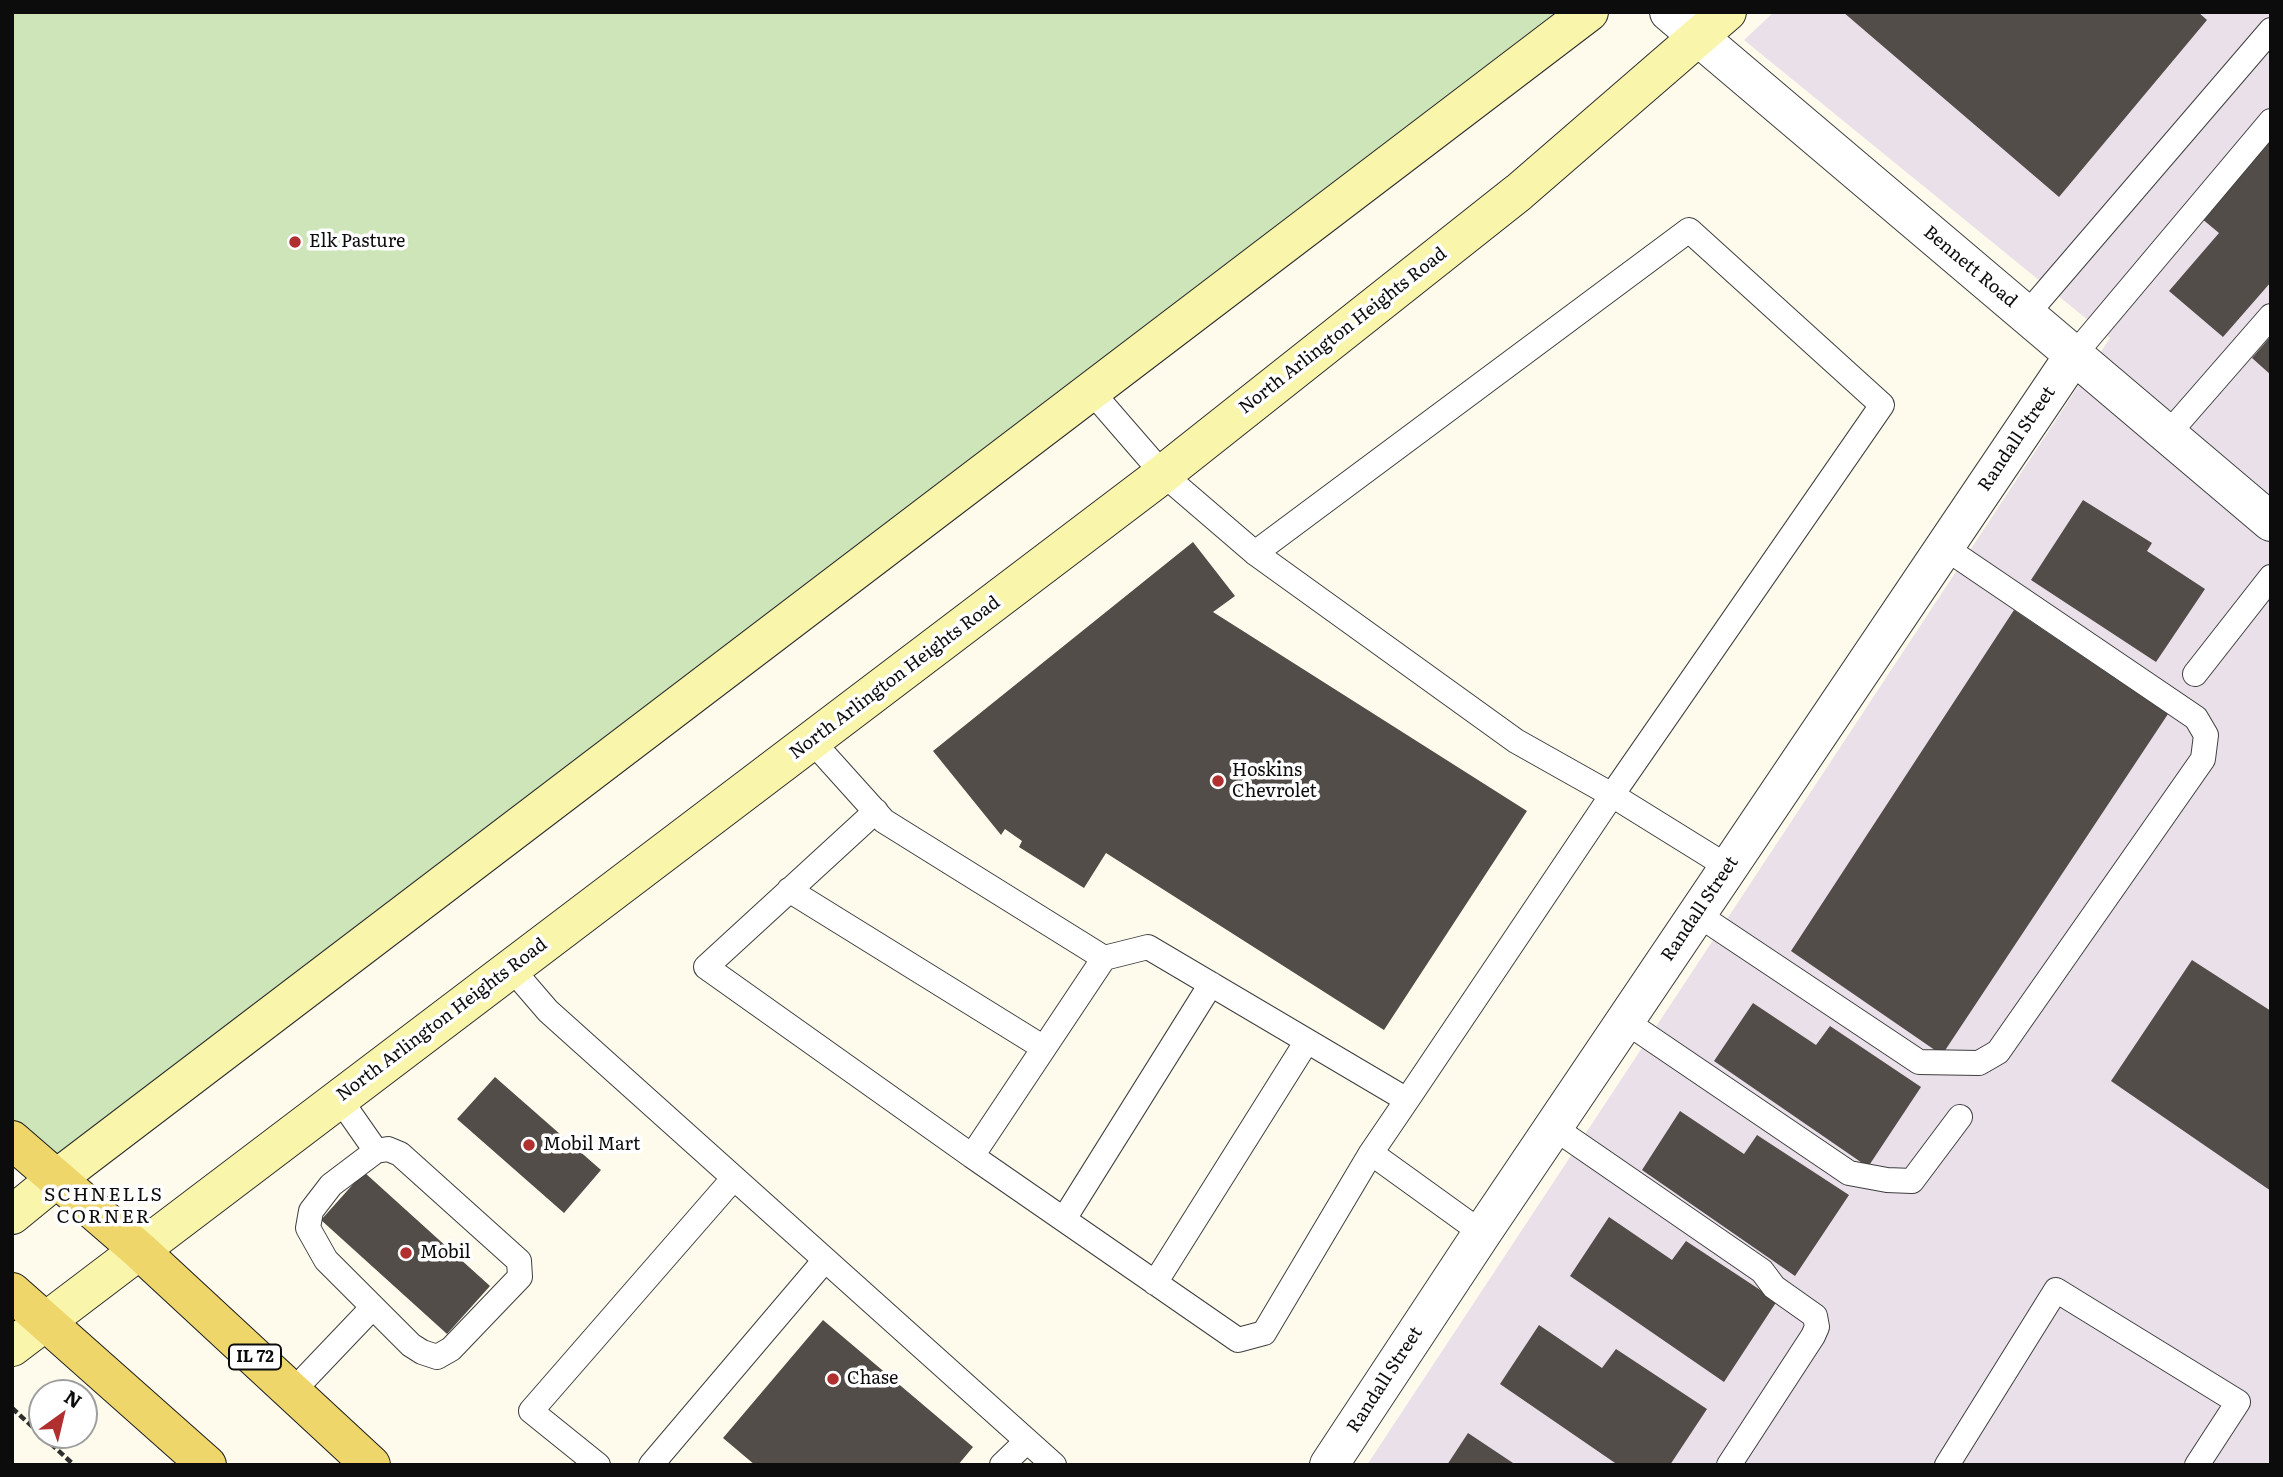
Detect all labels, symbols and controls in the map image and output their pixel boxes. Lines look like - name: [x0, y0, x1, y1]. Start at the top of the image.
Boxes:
- street label: Bennett Road: [1919, 222, 2021, 312]
- place label: Elk Pasture: [309, 231, 405, 253]
- marker: Elk Pasture: [287, 234, 303, 250]
- street label: North Arlington Heights Road: [1235, 243, 1451, 419]
- street label: Randall Street: [1974, 382, 2060, 496]
- street label: North Arlington Heights Road: [786, 592, 1004, 764]
- place label: Hoskins Chevrolet: [1232, 760, 1317, 802]
- marker: Hoskins Chevrolet: [1210, 773, 1226, 789]
- street label: Randall Street: [1657, 852, 1743, 966]
- street label: North Arlington Heights Road: [333, 934, 551, 1106]
- place label: Mobil Mart: [543, 1134, 640, 1156]
- marker: Mobil Mart: [521, 1137, 537, 1153]
- district label: SCHNELLS CORNER: [45, 1184, 163, 1228]
- place label: Mobil: [420, 1242, 471, 1264]
- marker: Mobil: [398, 1245, 414, 1261]
- street label: Randall Street: [1343, 1323, 1427, 1437]
- road number: IL 72: [229, 1344, 281, 1370]
- place label: Chase: [847, 1368, 898, 1390]
- marker: Chase: [825, 1371, 841, 1387]
- north arrow: [28, 1379, 98, 1449]
- text: N: [59, 1382, 88, 1414]

